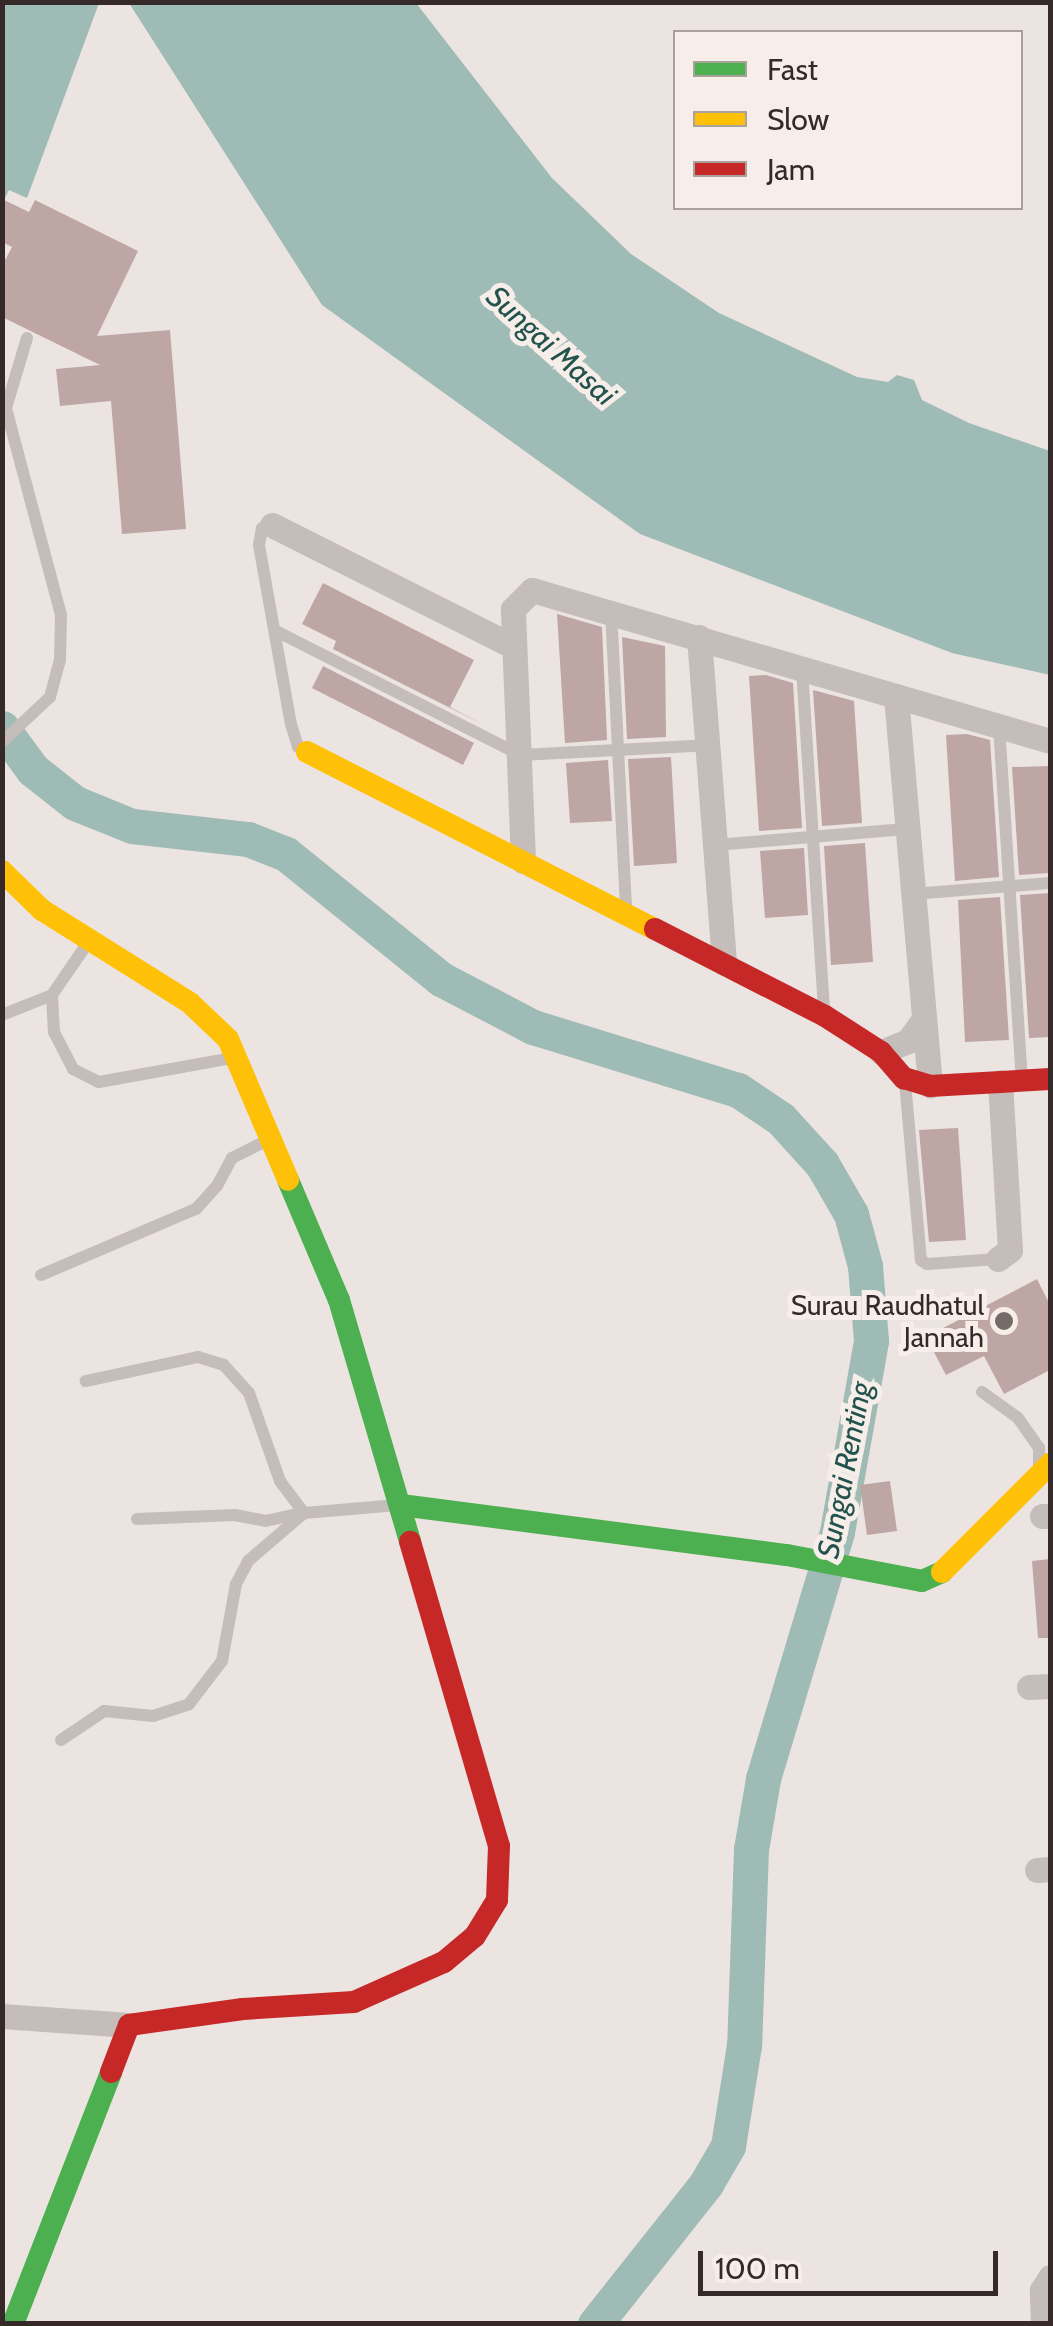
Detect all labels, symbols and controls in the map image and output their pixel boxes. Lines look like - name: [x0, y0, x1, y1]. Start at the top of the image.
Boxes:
- legend: [673, 30, 1023, 210]
- text: Fast: [767, 51, 818, 88]
- text: Slow: [767, 101, 829, 138]
- text: Jam: [767, 151, 815, 188]
- water label: Sungai Masai: [479, 279, 623, 413]
- place label: Surau Raudhatul Jannah: [791, 1288, 984, 1354]
- marker: Surau Raudhatul Jannah: [993, 1310, 1015, 1332]
- water label: Sungai Renting: [810, 1379, 880, 1561]
- scale bar: [703, 2231, 1003, 2293]
- text: 100 m: [715, 2250, 800, 2287]

